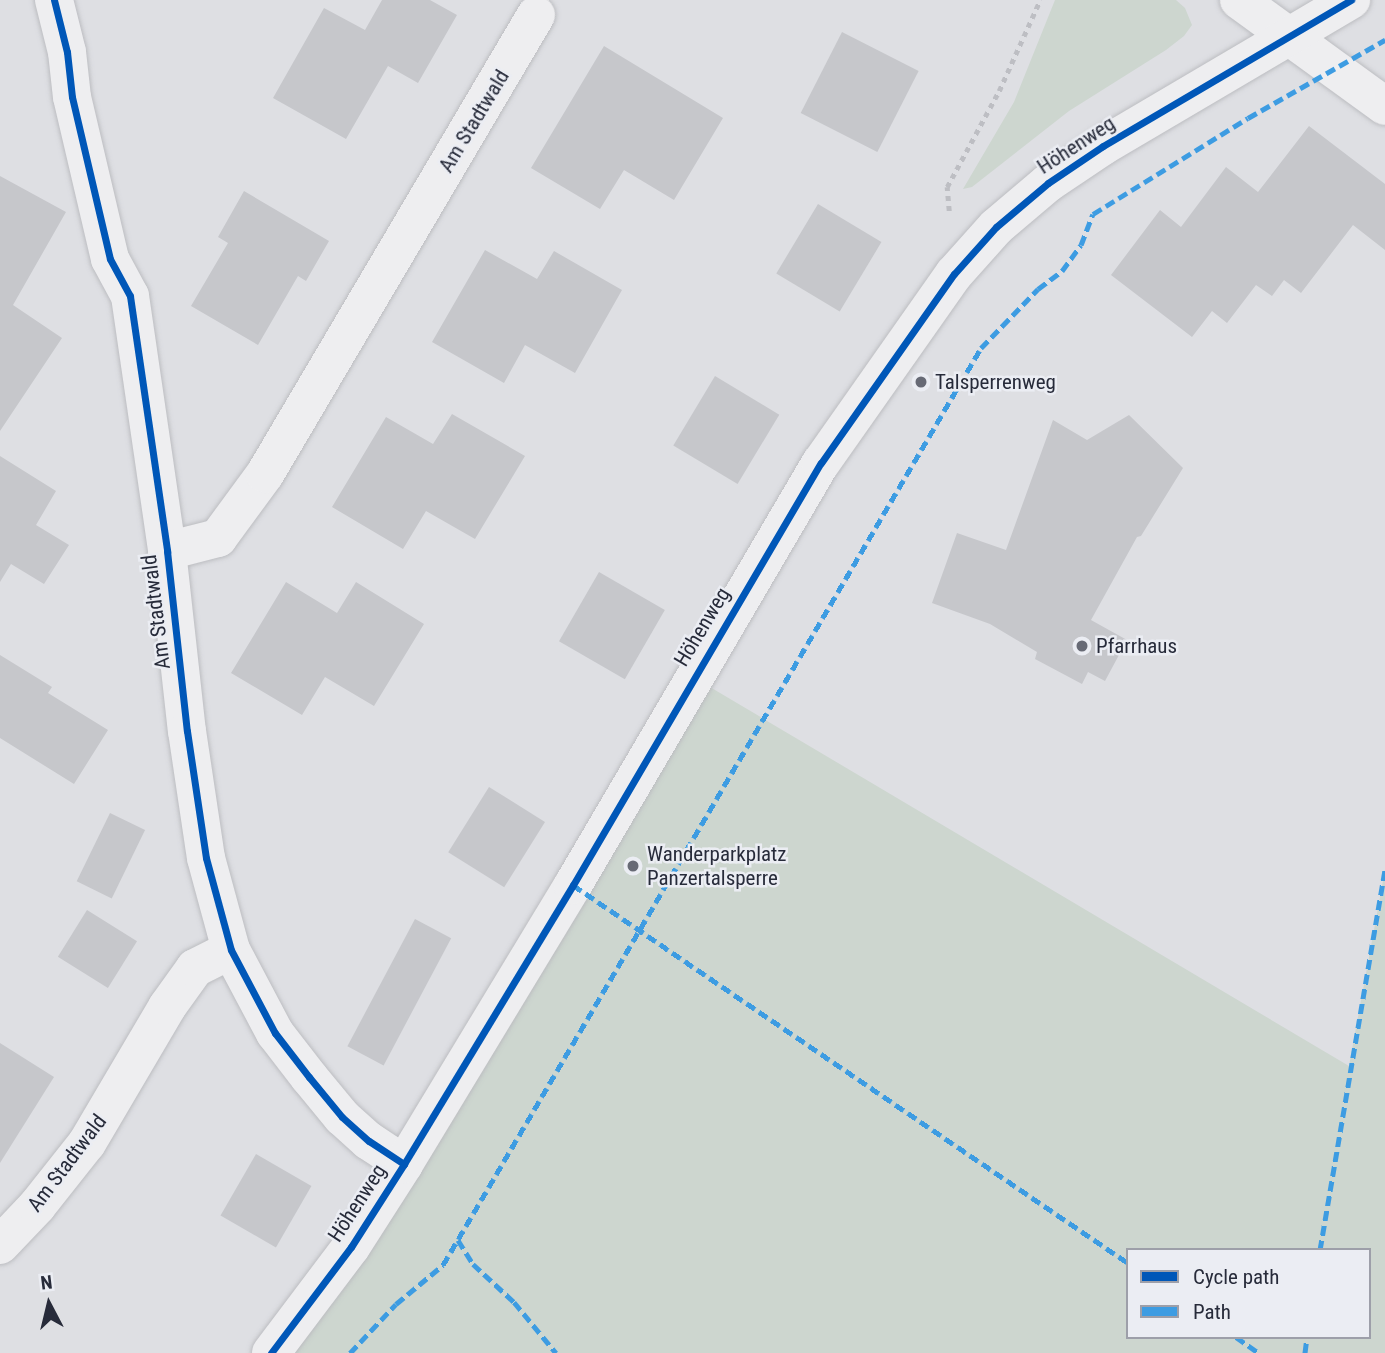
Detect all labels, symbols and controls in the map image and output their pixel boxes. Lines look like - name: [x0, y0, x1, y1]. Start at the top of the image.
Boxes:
- street label: Am Stadtwald: [433, 65, 515, 177]
- street label: Höhenweg: [1032, 111, 1120, 179]
- place label: Talsperrenweg: [935, 369, 1056, 395]
- marker: Talsperrenweg: [913, 374, 929, 390]
- street label: Am Stadtwald: [136, 553, 176, 671]
- street label: Höhenweg: [669, 583, 735, 671]
- place label: Pfarrhaus: [1096, 633, 1177, 659]
- marker: Pfarrhaus: [1074, 638, 1090, 654]
- place label: Wanderparkplatz Panzertalsperre: [647, 841, 786, 891]
- marker: Wanderparkplatz Panzertalsperre: [625, 858, 641, 874]
- street label: Am Stadtwald: [22, 1109, 112, 1217]
- street label: Höhenweg: [323, 1159, 391, 1247]
- legend: [1126, 1248, 1371, 1339]
- text: Cycle path: [1193, 1265, 1279, 1289]
- north arrow: [14, 1269, 84, 1339]
- text: N: [39, 1271, 54, 1295]
- text: Path: [1193, 1300, 1231, 1324]

